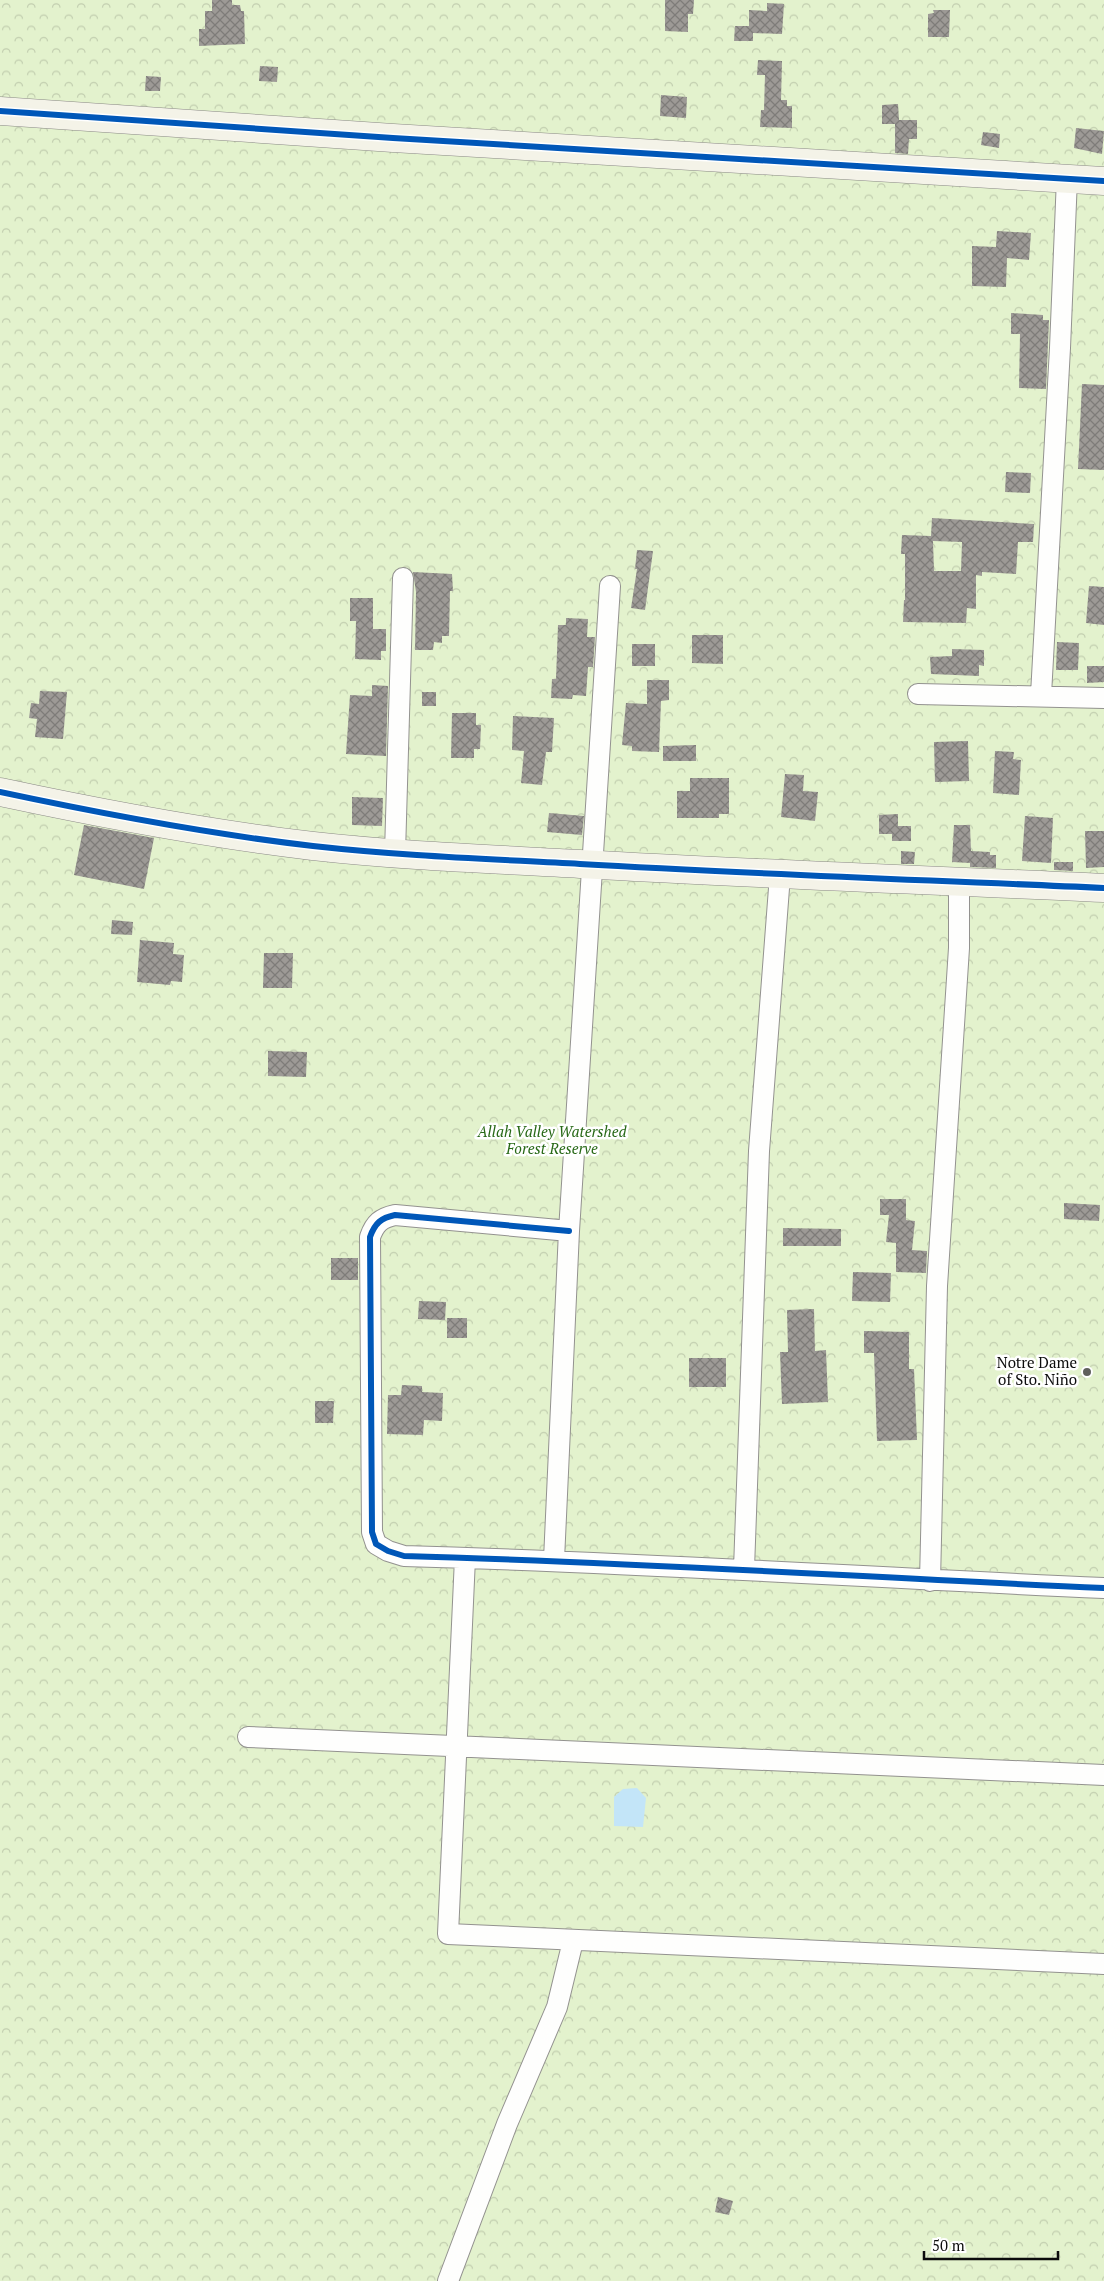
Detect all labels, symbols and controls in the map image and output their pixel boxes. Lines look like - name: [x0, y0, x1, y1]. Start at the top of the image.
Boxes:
- park label: Allah Valley Watershed Forest Reserve: [477, 1121, 627, 1158]
- place label: Notre Dame of Sto. Niño: [997, 1352, 1077, 1389]
- marker: Notre Dame of Sto. Niño: [1081, 1366, 1093, 1378]
- scale bar: [924, 2228, 1058, 2260]
- text: 50 m: [932, 2235, 965, 2255]

